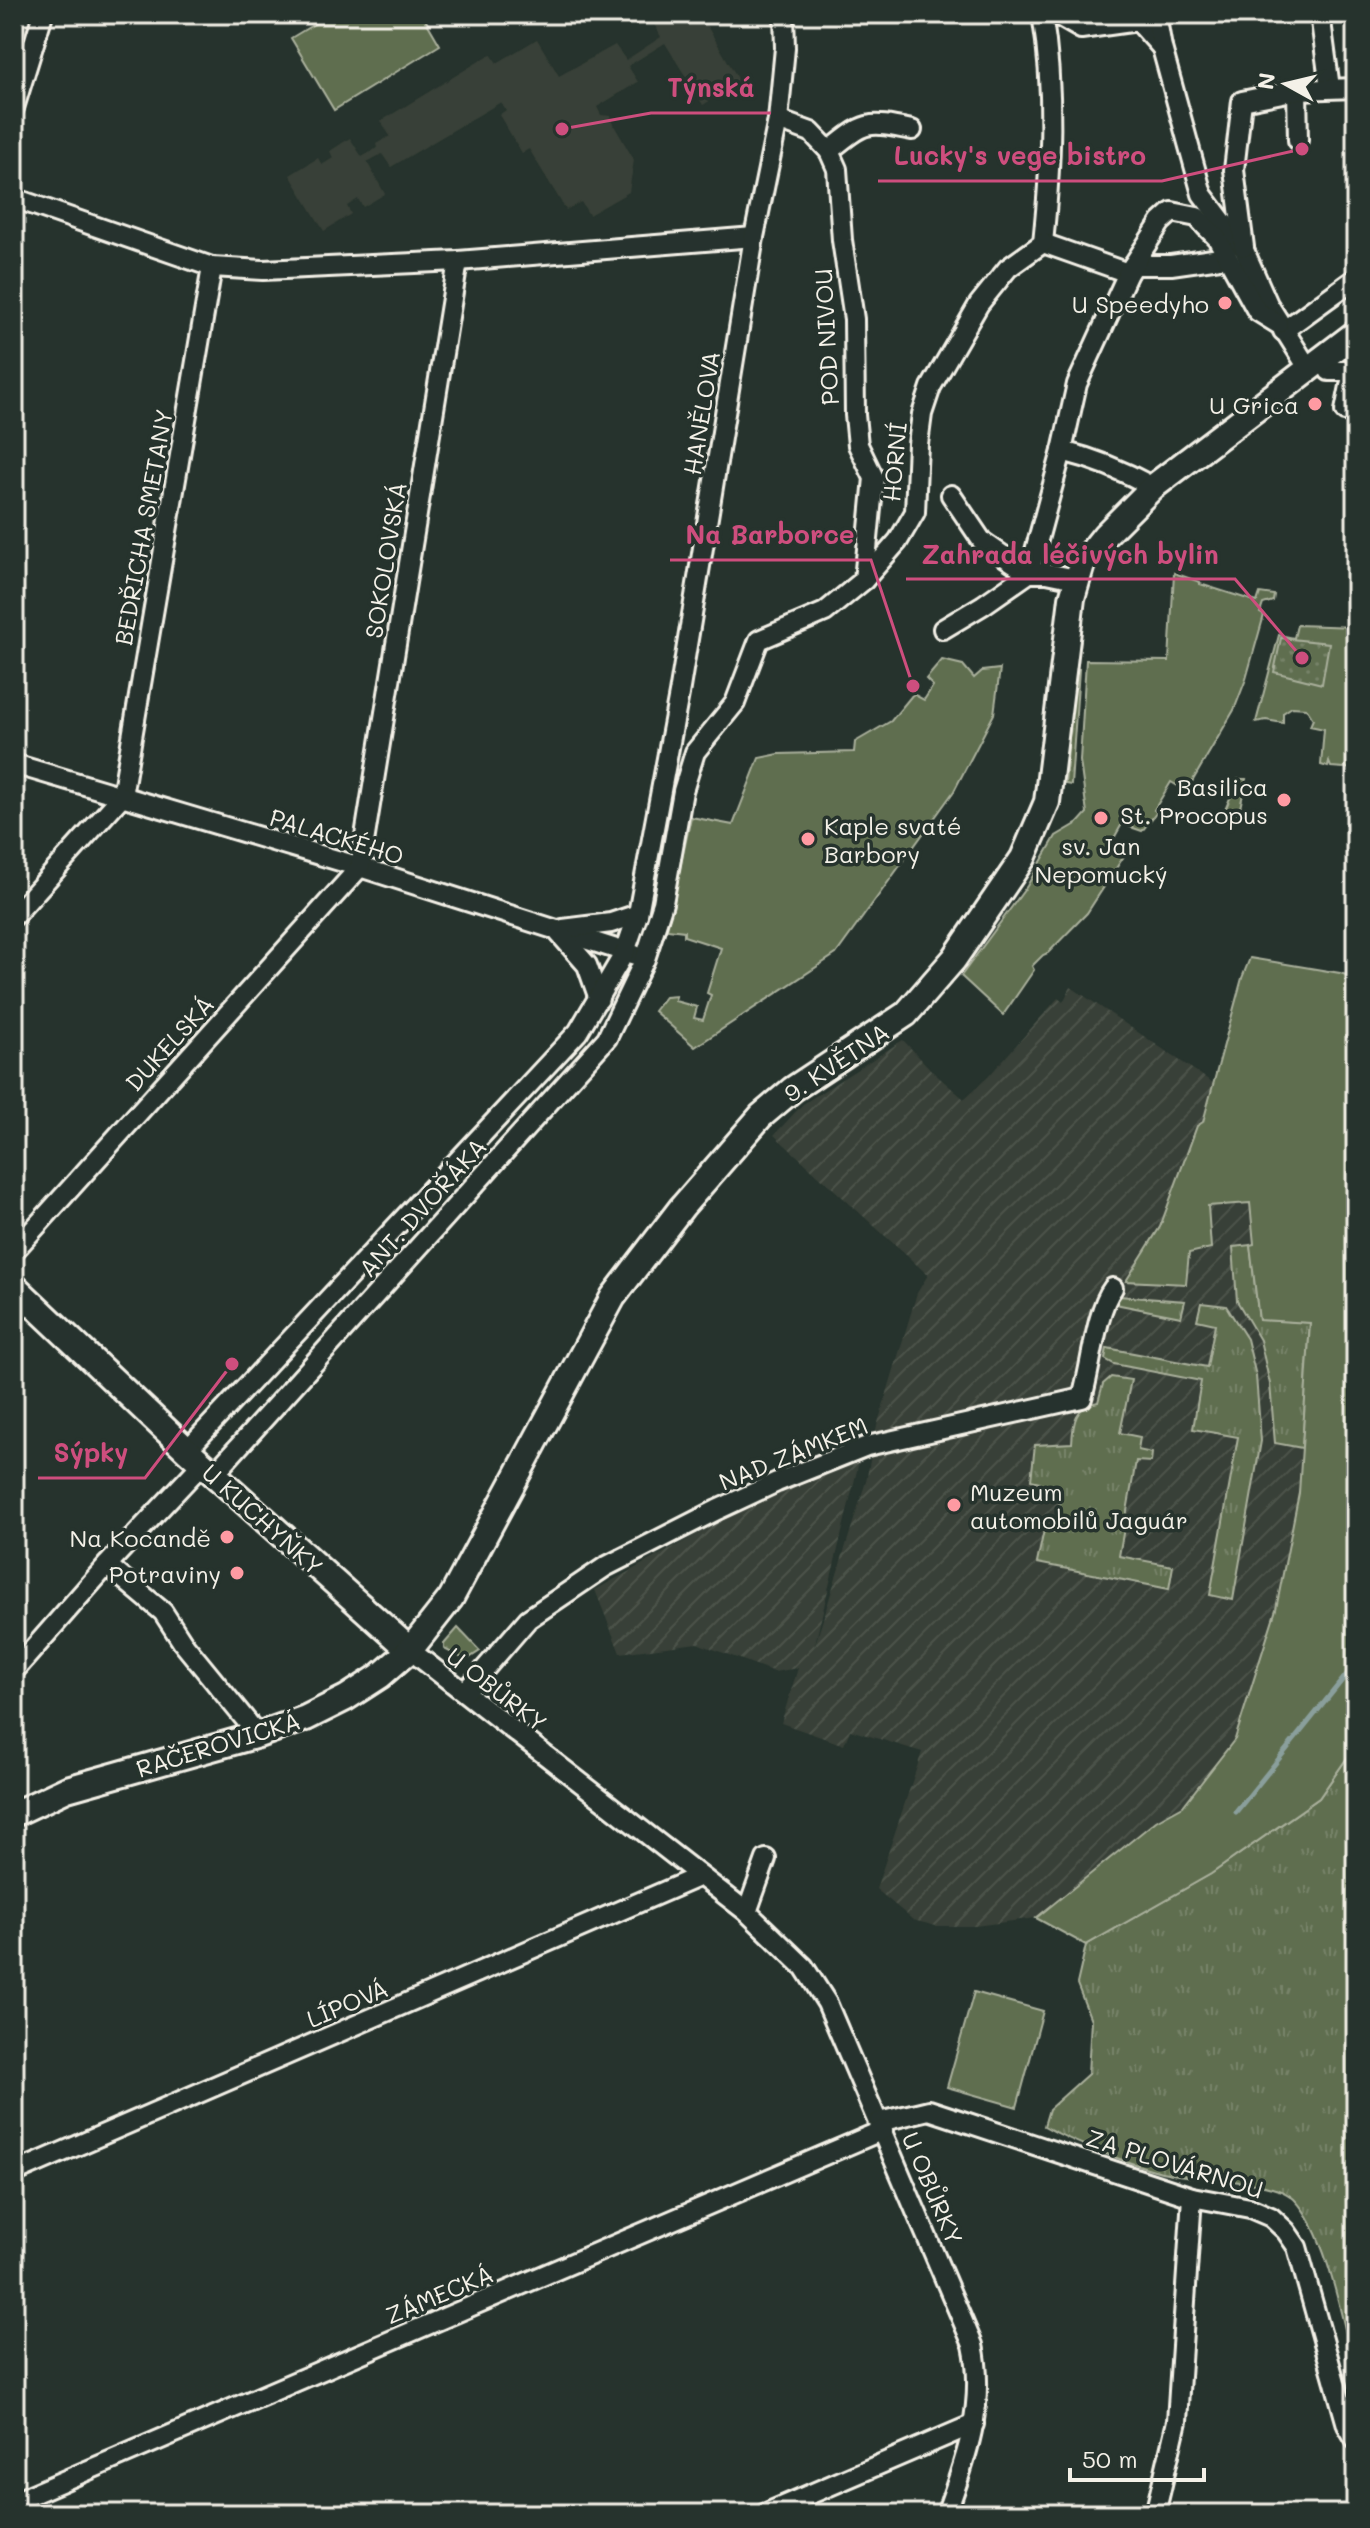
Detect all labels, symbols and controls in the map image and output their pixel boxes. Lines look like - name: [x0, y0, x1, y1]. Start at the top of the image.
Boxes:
- north arrow: [1246, 44, 1326, 124]
- callout: Týnská: [651, 63, 771, 113]
- text: Týnská: [667, 70, 755, 104]
- text: N: [1250, 71, 1281, 91]
- callout: Lucky's vege bistro: [878, 131, 1162, 181]
- text: Lucky's vege bistro: [894, 138, 1146, 172]
- street label: POD NIVOU: [807, 268, 845, 406]
- place label: U Speedyho: [1072, 288, 1209, 319]
- marker: U Speedyho: [1216, 294, 1234, 312]
- street label: HANĚLOVA: [676, 349, 726, 477]
- place label: U Grica: [1209, 389, 1299, 420]
- marker: U Grica: [1306, 395, 1324, 413]
- street label: BEDŘICHA SMETANY: [107, 406, 179, 648]
- street label: HORNÍ: [875, 421, 913, 503]
- street label: SOKOLOVSKÁ: [357, 480, 413, 640]
- callout: Na Barborce: [670, 510, 871, 560]
- text: Na Barborce: [685, 517, 855, 551]
- callout: Zahrada léčivých bylin: [906, 529, 1235, 579]
- text: Zahrada léčivých bylin: [921, 537, 1219, 571]
- place label: Basilica St. Procopus: [1120, 771, 1268, 830]
- marker: Basilica St. Procopus: [1275, 791, 1293, 809]
- street label: PALACKÉHO: [266, 801, 408, 871]
- marker: sv. Jan Nepomucký: [1092, 809, 1110, 827]
- place label: Kaple svaté Barbory: [824, 810, 962, 869]
- marker: Kaple svaté Barbory: [799, 830, 817, 848]
- place label: sv. Jan Nepomucký: [1034, 830, 1168, 889]
- street label: DUKELSKÁ: [118, 989, 220, 1097]
- street label: 9. KVĚTNA: [777, 1015, 895, 1109]
- street label: ANT. DVOŘÁKA: [351, 1131, 493, 1283]
- street label: NAD ZÁMKEM: [714, 1409, 872, 1497]
- callout: Sýpky: [38, 1428, 145, 1478]
- text: Sýpky: [54, 1435, 128, 1469]
- street label: U KUCHYŇKY: [196, 1457, 330, 1581]
- place label: Muzeum automobilů Jaguár: [970, 1476, 1188, 1535]
- marker: Muzeum automobilů Jaguár: [945, 1496, 963, 1514]
- place label: Na Kocandě: [69, 1522, 211, 1553]
- marker: Na Kocandě: [218, 1528, 236, 1546]
- place label: Potraviny: [109, 1558, 221, 1589]
- marker: Potraviny: [228, 1564, 246, 1582]
- street label: U OBŮRKY: [440, 1640, 554, 1738]
- street label: RAČEROVICKÁ: [132, 1704, 304, 1784]
- street label: LÍPOVÁ: [302, 1972, 392, 2034]
- street label: ZA PLOVÁRNOU: [1083, 2121, 1267, 2205]
- street label: U OBŮRKY: [895, 2127, 971, 2249]
- street label: ZÁMECKÁ: [380, 2257, 498, 2331]
- scale bar: [1070, 2432, 1204, 2482]
- text: 50 m: [1082, 2443, 1138, 2474]

